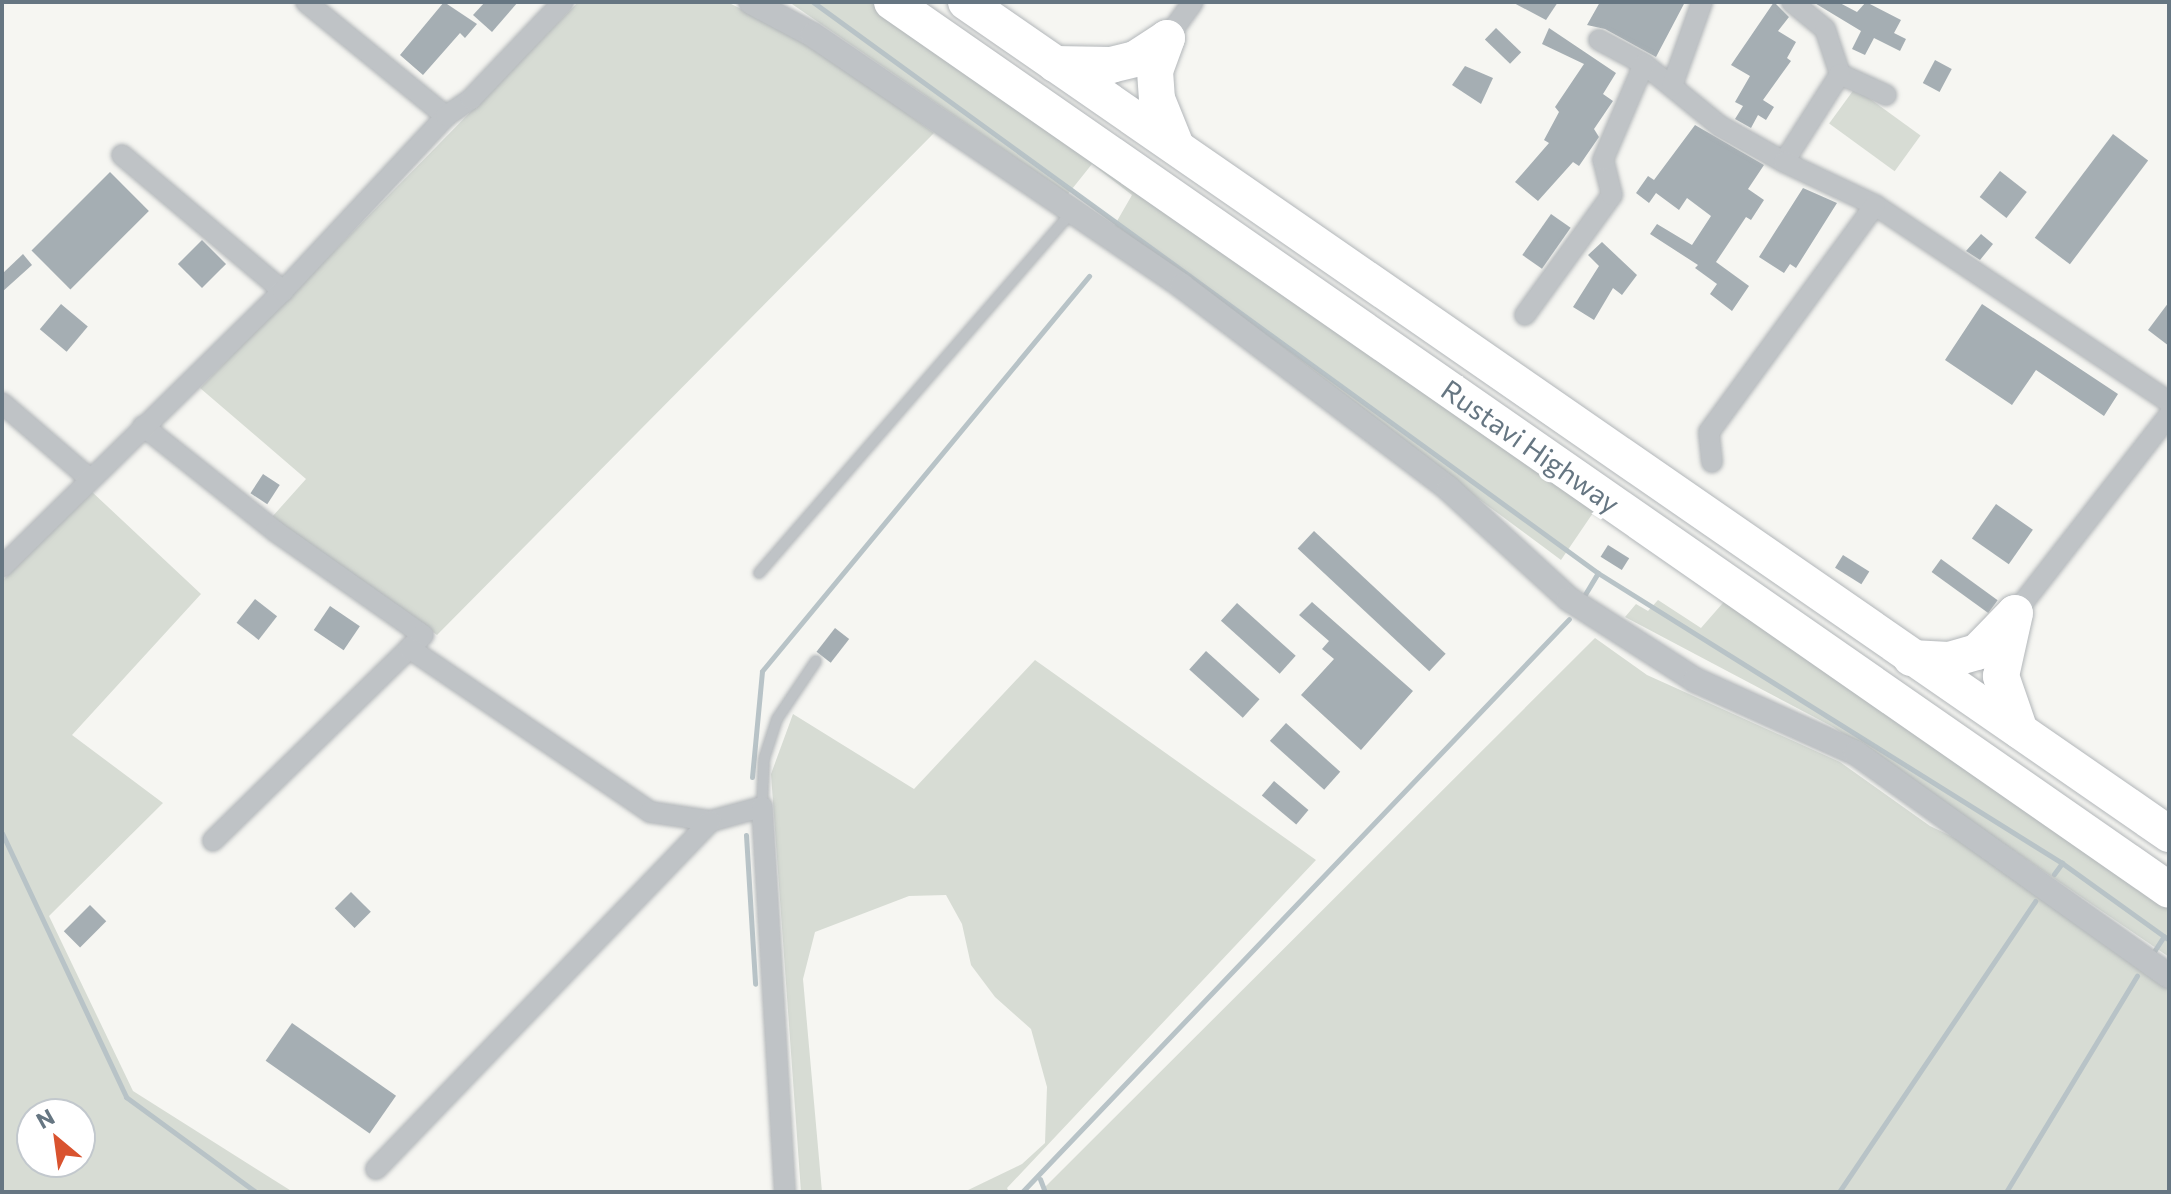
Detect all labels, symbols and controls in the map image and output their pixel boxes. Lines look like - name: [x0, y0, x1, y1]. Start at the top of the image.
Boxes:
- street label: Rustavi Highway: [1435, 372, 1627, 520]
- north arrow: [16, 1098, 96, 1178]
- text: N: [31, 1103, 59, 1134]

